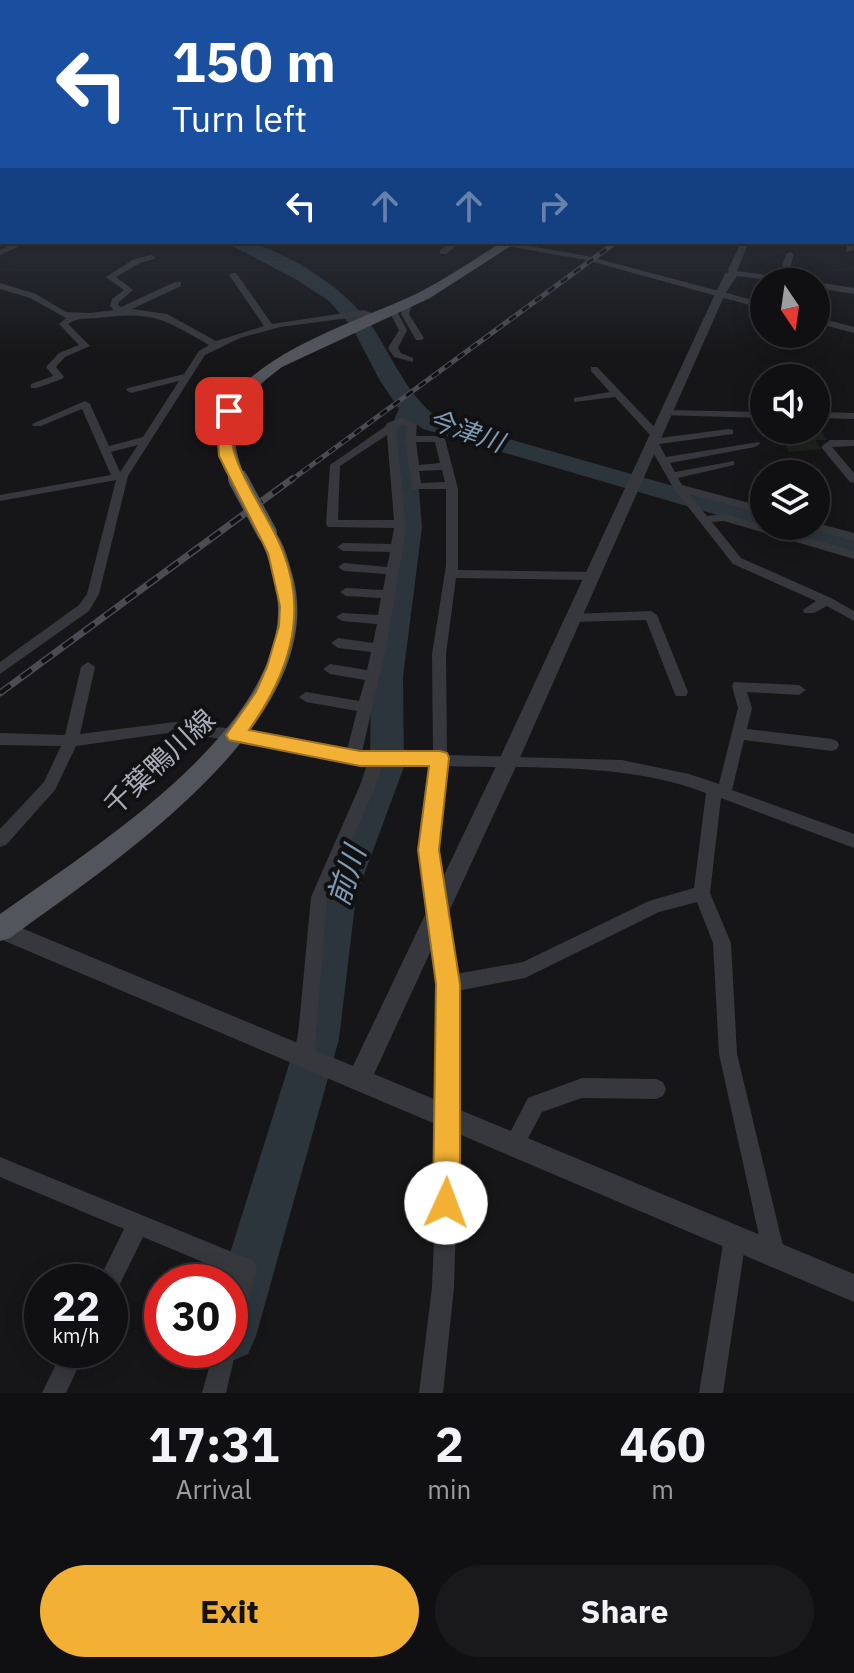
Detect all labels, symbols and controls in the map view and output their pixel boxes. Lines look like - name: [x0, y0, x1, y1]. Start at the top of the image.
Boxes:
- text: 150 m: [172, 25, 336, 97]
- icon: left: [40, 32, 144, 136]
- text: Turn left: [172, 95, 307, 142]
- icon: left: [279, 184, 323, 228]
- icon: ahead: [363, 184, 407, 228]
- icon: ahead: [447, 184, 491, 228]
- icon: right: [531, 184, 575, 228]
- north arrow: [750, 268, 830, 348]
- map controls: [750, 268, 830, 540]
- button: sound: [750, 364, 830, 444]
- pin: [195, 377, 263, 445]
- icon: arrive: [207, 389, 251, 433]
- water label: 今津川: [424, 401, 512, 460]
- button: layers: [750, 460, 830, 540]
- street label: 千葉鴨川線: [95, 700, 222, 823]
- water label: 前川: [318, 838, 374, 910]
- position arrow: [404, 1161, 488, 1245]
- speed limit sign: 30: [144, 1264, 248, 1368]
- text: 22: [52, 1280, 100, 1332]
- text: km/h: [52, 1322, 100, 1349]
- text: 17:31: [148, 1413, 279, 1475]
- text: 2: [435, 1413, 464, 1475]
- text: 460: [619, 1413, 706, 1475]
- text: Arrival: [176, 1472, 252, 1506]
- text: min: [427, 1472, 471, 1506]
- text: m: [651, 1472, 674, 1506]
- button: Exit: [40, 1565, 419, 1657]
- button: Share: [435, 1565, 814, 1657]

